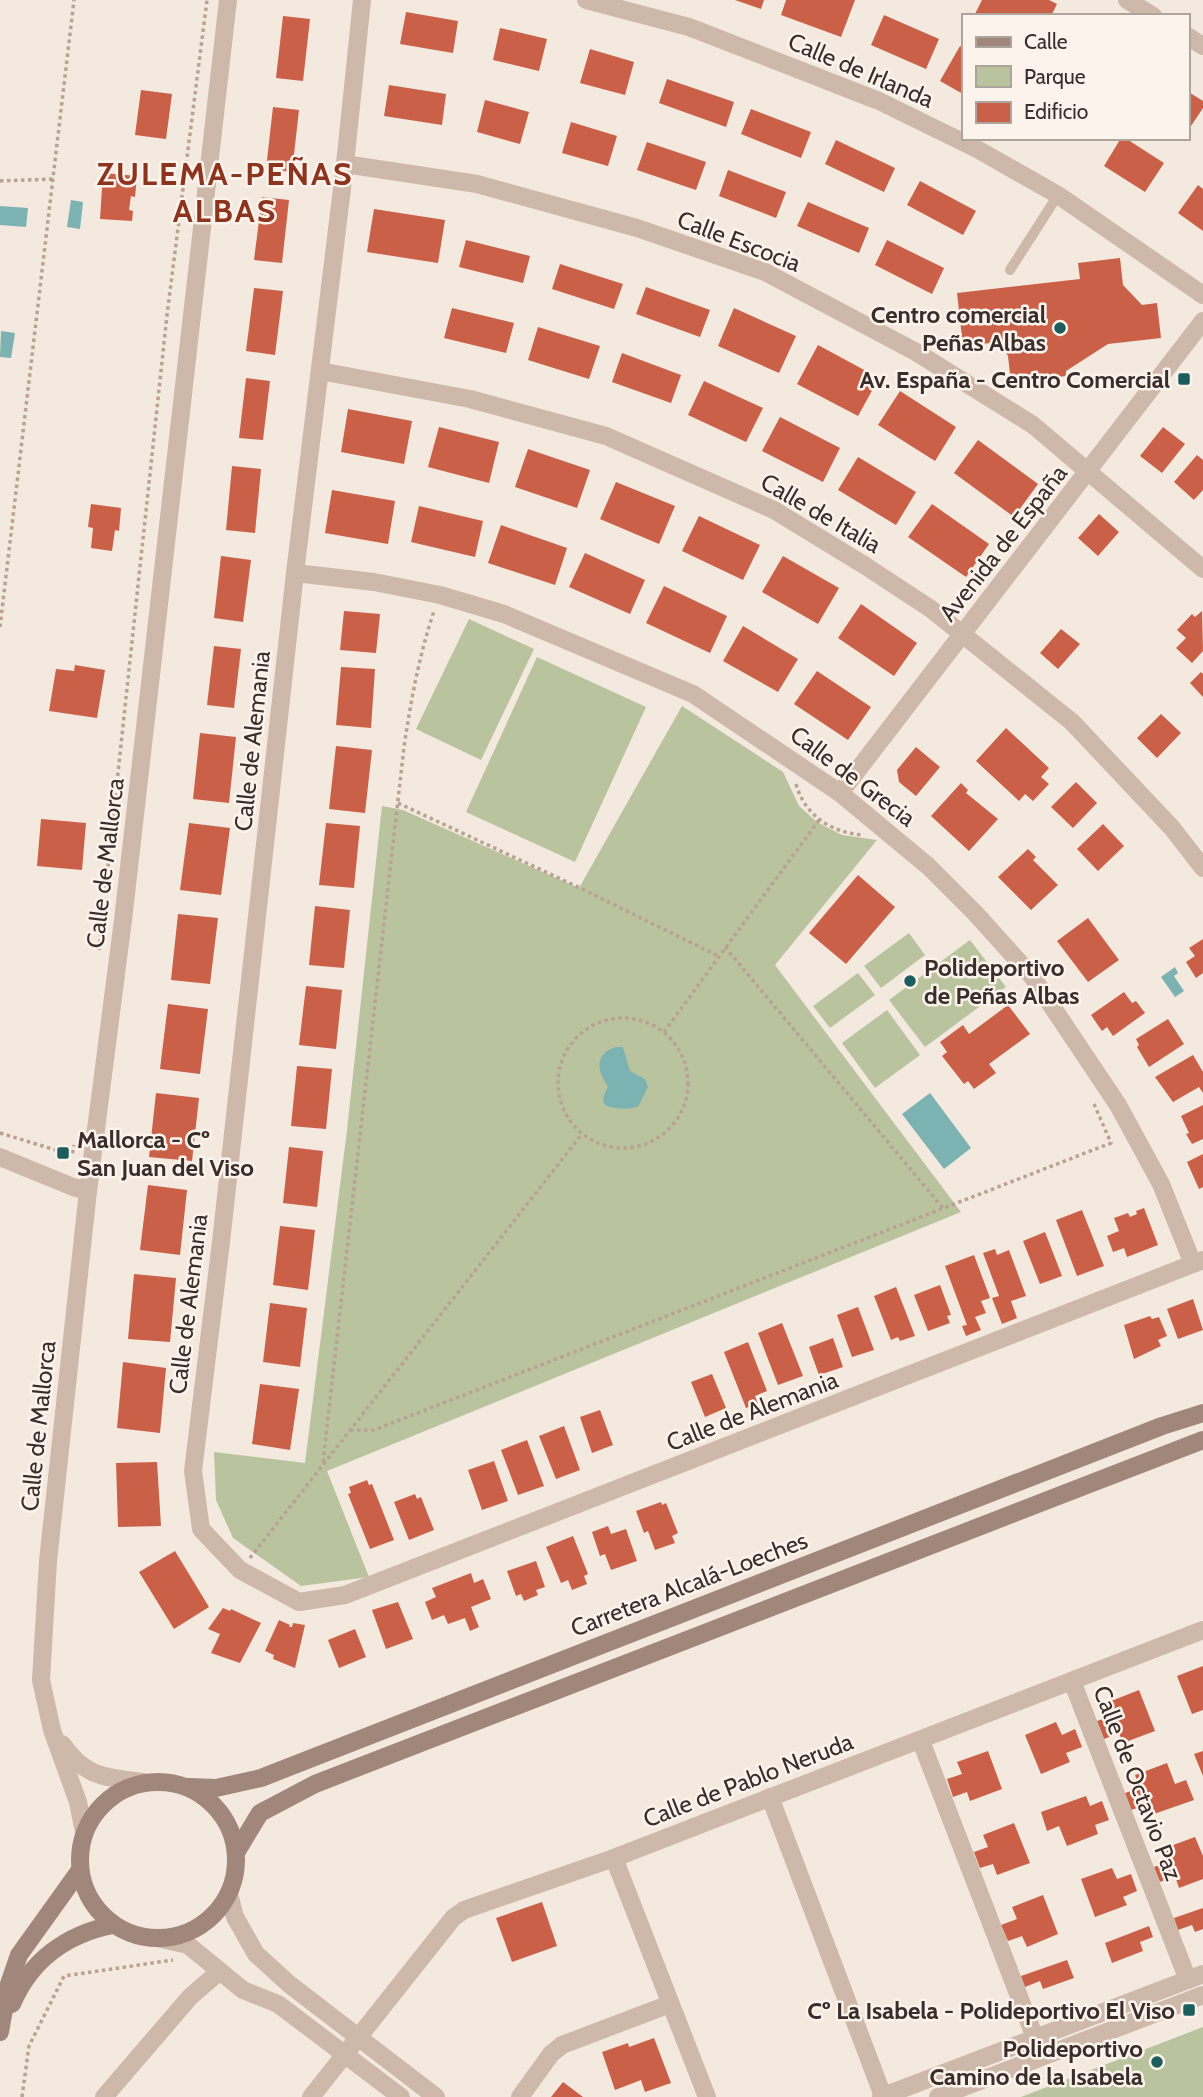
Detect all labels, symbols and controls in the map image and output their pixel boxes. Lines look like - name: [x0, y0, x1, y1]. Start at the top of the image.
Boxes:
- legend: [962, 14, 1189, 140]
- street label: Calle de Irlanda: [784, 26, 939, 114]
- text: Calle: [1024, 29, 1068, 54]
- text: Parque: [1024, 64, 1086, 89]
- text: Edificio: [1024, 99, 1088, 124]
- district label: ZULEMA-PEÑAS ALBAS: [96, 154, 354, 230]
- street label: Calle Escocia: [673, 204, 805, 278]
- place label: Centro comercial Peñas Albas: [871, 300, 1046, 357]
- marker: Centro comercial Peñas Albas: [1052, 320, 1068, 336]
- place label: Av. España - Centro Comercial: [860, 365, 1170, 394]
- marker: Av. España - Centro Comercial: [1176, 371, 1192, 387]
- street label: Avenida de España: [933, 459, 1073, 627]
- street label: Calle de Italia: [756, 467, 887, 559]
- street label: Calle de Alemania: [228, 649, 276, 833]
- street label: Calle de Grecia: [785, 720, 922, 833]
- street label: Calle de Mallorca: [80, 776, 130, 950]
- place label: Polideportivo de Peñas Albas: [924, 953, 1080, 1010]
- marker: Polideportivo de Peñas Albas: [902, 973, 918, 989]
- place label: Mallorca - Cº San Juan del Viso: [77, 1125, 254, 1182]
- marker: Mallorca - Cº San Juan del Viso: [55, 1145, 71, 1161]
- street label: Calle de Alemania: [163, 1212, 213, 1396]
- street label: Calle de Mallorca: [15, 1339, 61, 1513]
- street label: Calle de Alemania: [662, 1365, 842, 1457]
- street label: Carretera Alcalá-Loeches: [566, 1525, 812, 1643]
- street label: Calle de Octavio Paz: [1087, 1681, 1189, 1885]
- street label: Calle de Pablo Neruda: [639, 1726, 857, 1833]
- place label: Cº La Isabela - Polideportivo El Viso: [807, 1996, 1175, 2025]
- marker: Cº La Isabela - Polideportivo El Viso: [1181, 2002, 1197, 2018]
- place label: Polideportivo Camino de la Isabela: [929, 2034, 1143, 2091]
- marker: Polideportivo Camino de la Isabela: [1149, 2054, 1165, 2070]

